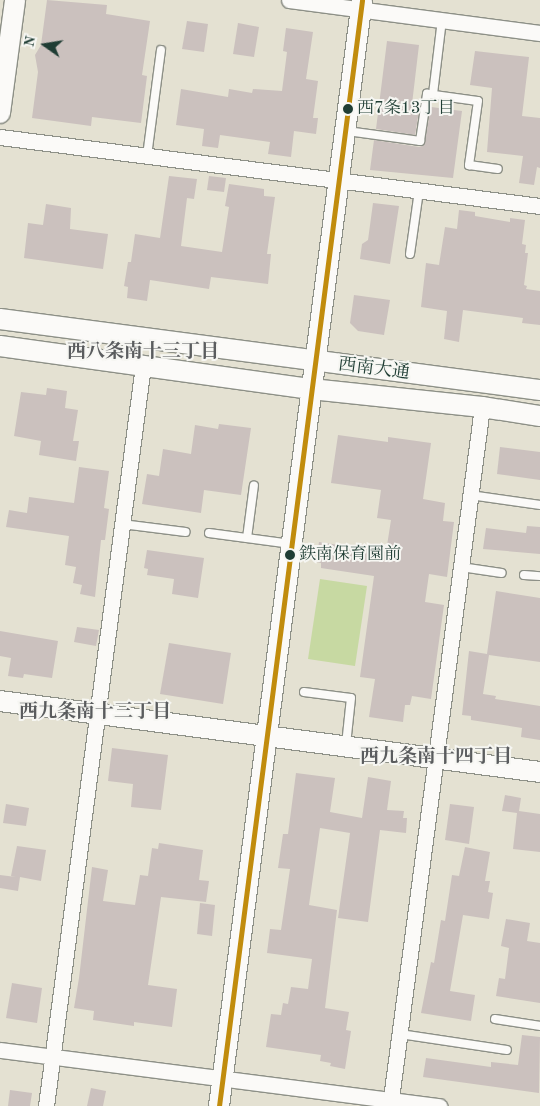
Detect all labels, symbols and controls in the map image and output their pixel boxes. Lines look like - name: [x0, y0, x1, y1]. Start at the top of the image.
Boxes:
- north arrow: [20, 20, 70, 70]
- text: N: [22, 35, 38, 48]
- place label: 西7条13丁目: [357, 99, 455, 119]
- marker: 西7条13丁目: [343, 104, 353, 114]
- district label: 西八条南十三丁目: [67, 342, 219, 364]
- street label: 西南大通: [337, 354, 411, 384]
- place label: 鉄南保育園前: [299, 545, 401, 565]
- marker: 鉄南保育園前: [285, 550, 295, 560]
- district label: 西九条南十三丁目: [19, 702, 171, 724]
- district label: 西九条南十四丁目: [360, 747, 512, 769]

